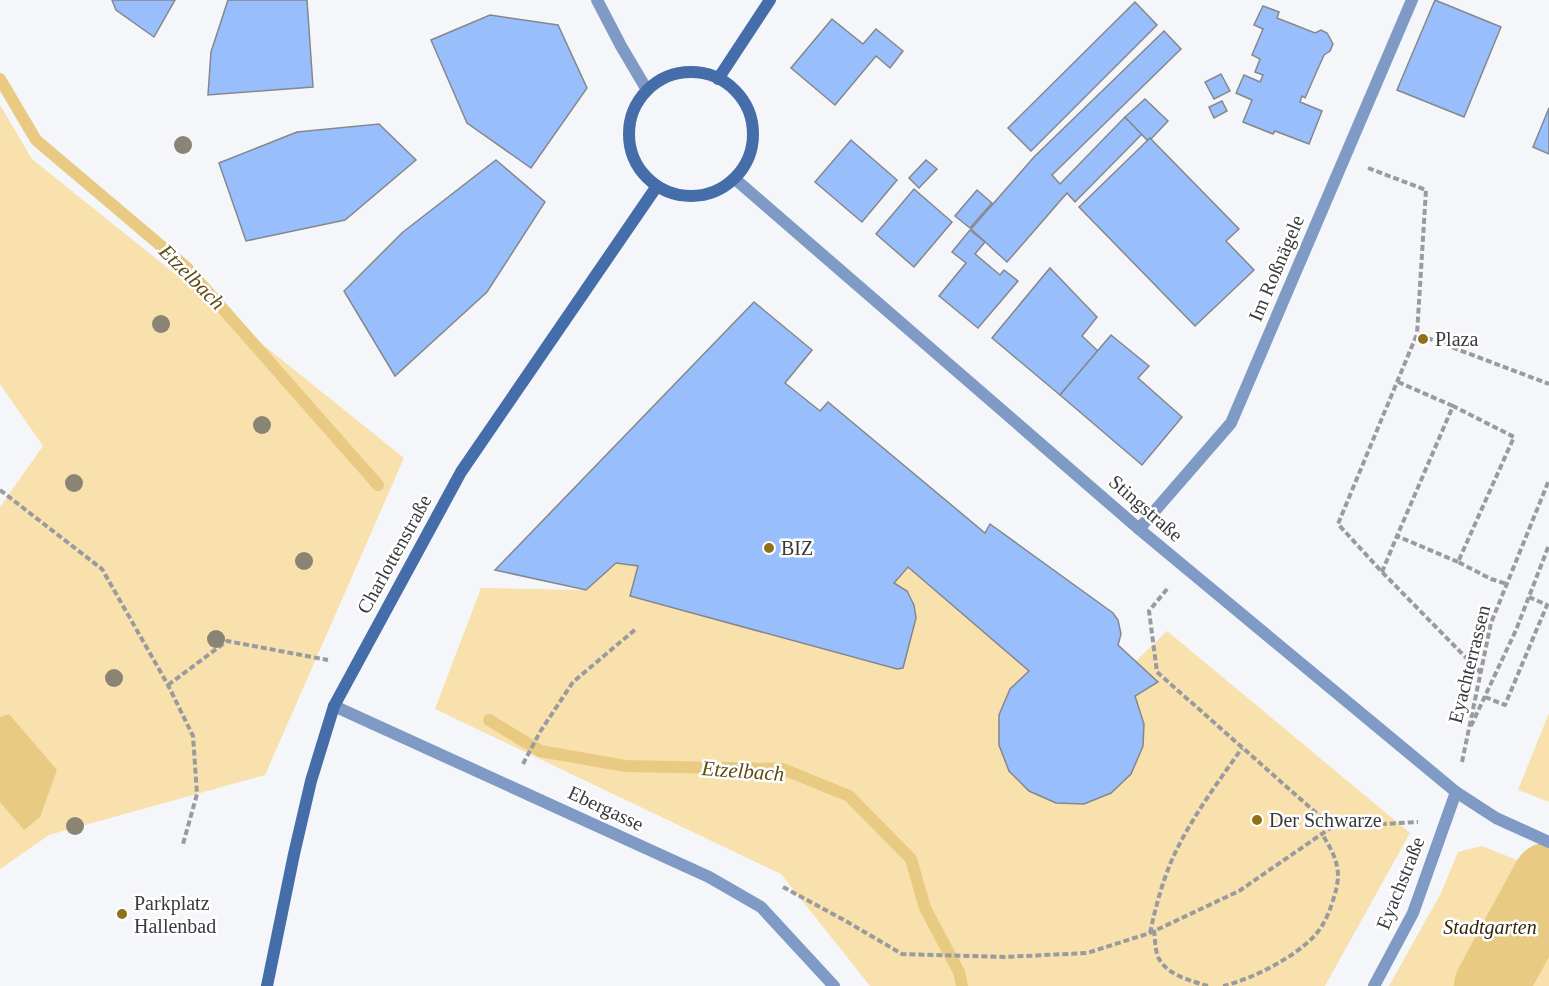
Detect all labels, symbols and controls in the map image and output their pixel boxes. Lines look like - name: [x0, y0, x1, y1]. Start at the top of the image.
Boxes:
- street label: Im Roßnägele: [1244, 212, 1309, 325]
- water label: Etzelbach: [154, 239, 230, 315]
- place label: Plaza: [1435, 328, 1478, 350]
- marker: Plaza: [1416, 332, 1430, 346]
- street label: Stingstraße: [1104, 470, 1187, 547]
- street label: Charlottenstraße: [352, 491, 436, 617]
- place label: BIZ: [781, 537, 813, 559]
- marker: BIZ: [762, 541, 776, 555]
- street label: Eyachterrassen: [1444, 603, 1495, 726]
- water label: Etzelbach: [700, 756, 785, 786]
- street label: Ebergasse: [564, 781, 647, 836]
- place label: Der Schwarze: [1269, 809, 1382, 831]
- marker: Der Schwarze: [1250, 813, 1264, 827]
- street label: Eyachstraße: [1371, 833, 1429, 933]
- place label: Parkplatz Hallenbad: [134, 892, 216, 937]
- marker: Parkplatz Hallenbad: [115, 907, 129, 921]
- park label: Stadtgarten: [1443, 916, 1537, 939]

